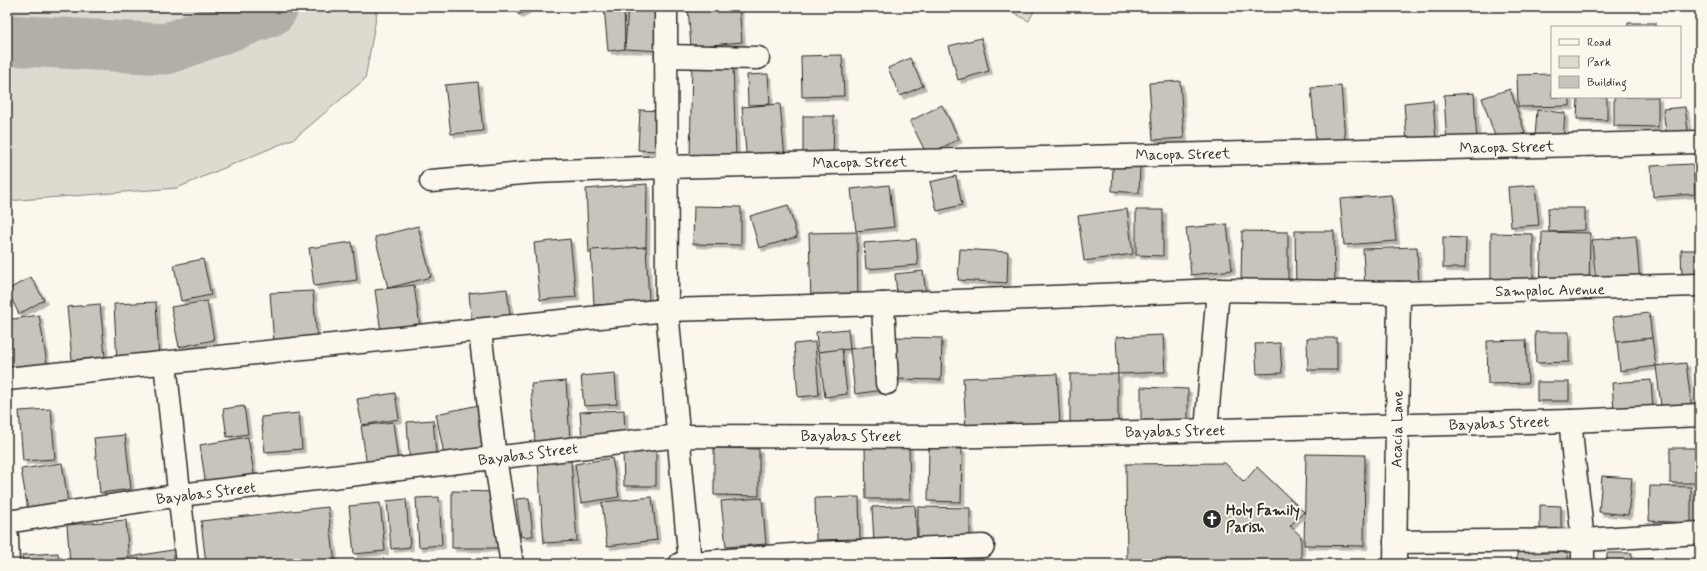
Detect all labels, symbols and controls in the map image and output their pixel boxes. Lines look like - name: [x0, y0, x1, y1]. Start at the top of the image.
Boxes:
- legend: [1551, 26, 1681, 98]
- text: Road: [1587, 35, 1611, 51]
- text: Park: [1587, 55, 1611, 71]
- text: Building: [1587, 75, 1627, 92]
- street label: Macopa Street: [1459, 137, 1555, 159]
- street label: Macopa Street: [1135, 144, 1231, 166]
- street label: Macopa Street: [812, 152, 908, 174]
- street label: Sampaloc Avenue: [1495, 280, 1605, 302]
- street label: Acacia Lane: [1387, 390, 1409, 468]
- street label: Bayabas Street: [1449, 412, 1550, 436]
- street label: Bayabas Street: [1125, 421, 1226, 443]
- street label: Bayabas Street: [801, 427, 902, 447]
- street label: Bayabas Street: [477, 439, 579, 471]
- street label: Bayabas Street: [155, 478, 257, 510]
- place label: Holy Family Parish: [1226, 501, 1300, 538]
- church icon: Holy Family Parish: [1201, 508, 1223, 530]

